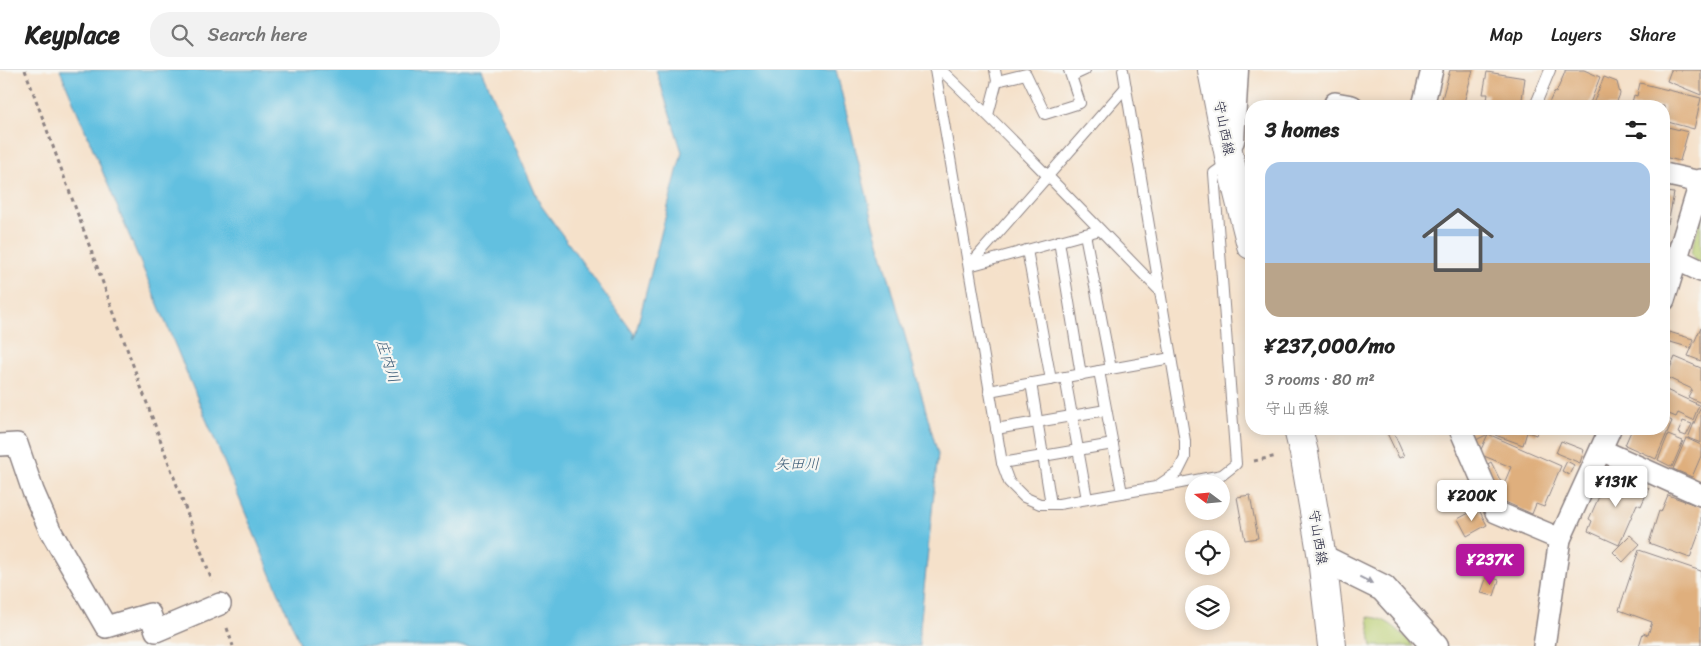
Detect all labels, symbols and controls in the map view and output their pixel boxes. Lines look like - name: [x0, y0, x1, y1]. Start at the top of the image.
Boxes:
- search box: [150, 12, 500, 57]
- text: Keyplace: [25, 14, 120, 56]
- text: Search here: [208, 18, 308, 51]
- text: Map: [1490, 19, 1523, 51]
- text: Layers: [1551, 19, 1602, 51]
- text: Share: [1630, 19, 1676, 51]
- icon: search: [168, 21, 196, 49]
- street label: 守山西線: [1206, 98, 1242, 158]
- text: 3 homes: [1265, 111, 1339, 149]
- icon: filters: [1622, 116, 1650, 144]
- icon: home: [1413, 195, 1503, 285]
- text: ¥237,000/mo: [1265, 327, 1395, 365]
- water label: 庄内川: [369, 336, 407, 386]
- text: 3 rooms · 80 m²: [1265, 365, 1375, 394]
- text: 守山西線: [1265, 394, 1329, 423]
- water label: 矢田川: [774, 451, 820, 477]
- pin: ¥131K: [1581, 466, 1651, 508]
- text: ¥131K: [1595, 467, 1637, 496]
- north arrow: [1185, 475, 1230, 520]
- map controls: [1185, 475, 1230, 630]
- pin: ¥200K: [1437, 480, 1507, 522]
- text: ¥200K: [1448, 481, 1496, 510]
- street label: 守山西線: [1301, 507, 1335, 567]
- button: locate: [1185, 530, 1230, 575]
- pin: ¥237K: [1455, 544, 1525, 586]
- text: ¥237K: [1467, 545, 1513, 574]
- one-way arrow: [1358, 575, 1373, 584]
- button: layers: [1185, 585, 1230, 630]

